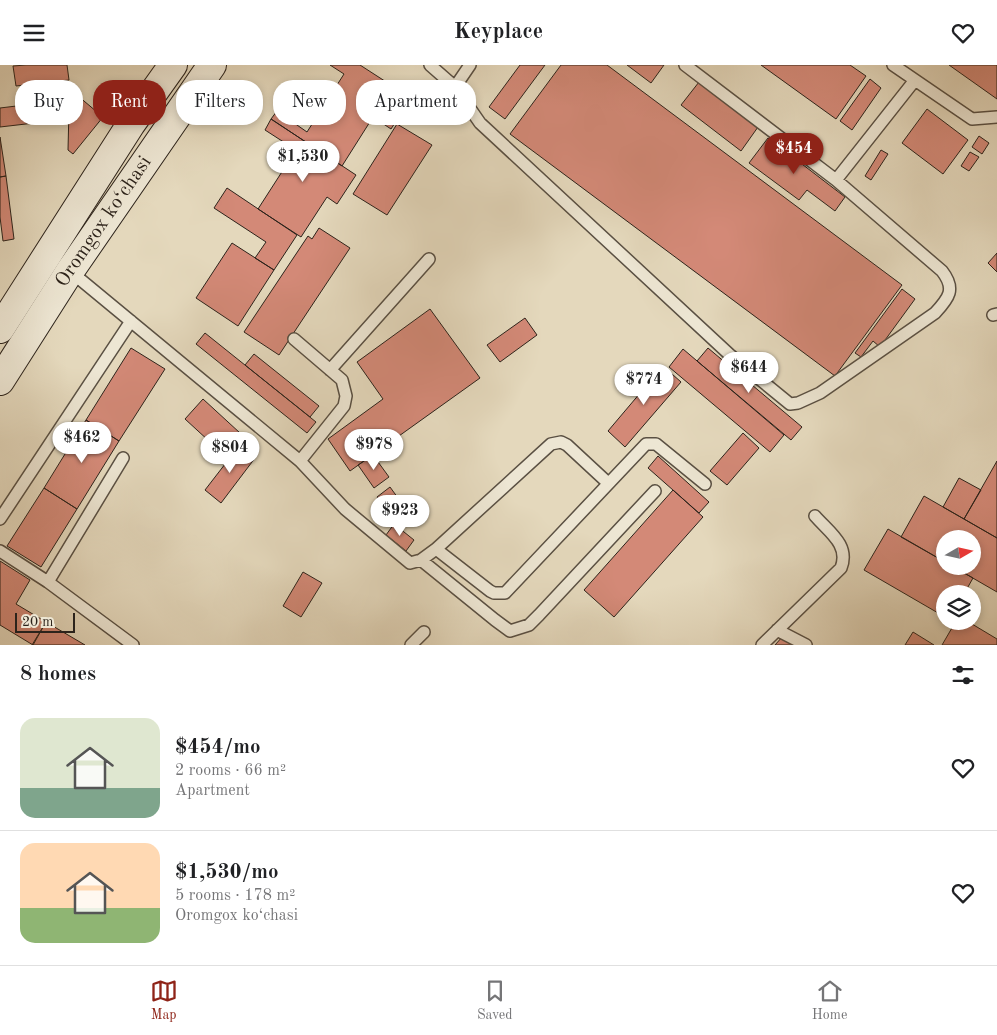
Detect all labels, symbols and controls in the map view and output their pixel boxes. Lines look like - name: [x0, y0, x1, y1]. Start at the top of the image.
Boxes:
- icon: menu: [20, 19, 48, 47]
- icon: heart: [949, 19, 977, 47]
- text: Keyplace: [454, 21, 543, 43]
- chip: Buy: [15, 80, 83, 125]
- chip: Rent: [93, 80, 166, 125]
- chip: Filters: [176, 80, 263, 125]
- chip: New: [273, 80, 346, 125]
- chip: Apartment: [356, 80, 476, 125]
- pin: $454: [764, 133, 824, 175]
- pin: $1,530: [262, 141, 344, 183]
- text: $454: [775, 141, 813, 157]
- text: $1,530: [278, 149, 328, 165]
- street label: Oromgox ko‘chasi: [52, 153, 156, 291]
- pin: $644: [719, 351, 779, 394]
- text: $644: [730, 360, 768, 376]
- pin: $774: [614, 363, 674, 406]
- text: $774: [625, 372, 663, 388]
- pin: $462: [52, 421, 112, 464]
- pin: $978: [344, 429, 404, 471]
- text: $462: [63, 430, 101, 446]
- pin: $804: [200, 431, 260, 474]
- text: $978: [355, 437, 393, 453]
- text: $804: [211, 440, 249, 456]
- pin: $923: [370, 495, 430, 537]
- text: $923: [381, 503, 419, 519]
- north arrow: [936, 530, 981, 575]
- map controls: [936, 530, 981, 630]
- button: layers: [936, 585, 981, 630]
- scale bar: [15, 610, 75, 633]
- text: 20 m: [22, 615, 53, 629]
- icon: filters: [949, 661, 977, 689]
- text: 8 homes: [20, 664, 96, 685]
- text: $454/mo: [175, 737, 261, 758]
- icon: home: [60, 738, 120, 798]
- icon: heart: [949, 754, 977, 782]
- text: 2 rooms · 66 m²: [175, 763, 286, 779]
- text: Apartment: [175, 783, 250, 799]
- text: $1,530/mo: [175, 862, 279, 883]
- icon: home: [60, 863, 120, 923]
- icon: heart: [949, 879, 977, 907]
- text: 5 rooms · 178 m²: [175, 888, 295, 904]
- text: Oromgox ko‘chasi: [175, 908, 298, 924]
- tab: Map: [150, 977, 178, 1024]
- tab: Saved: [477, 977, 513, 1024]
- tab: Home: [812, 977, 847, 1024]

